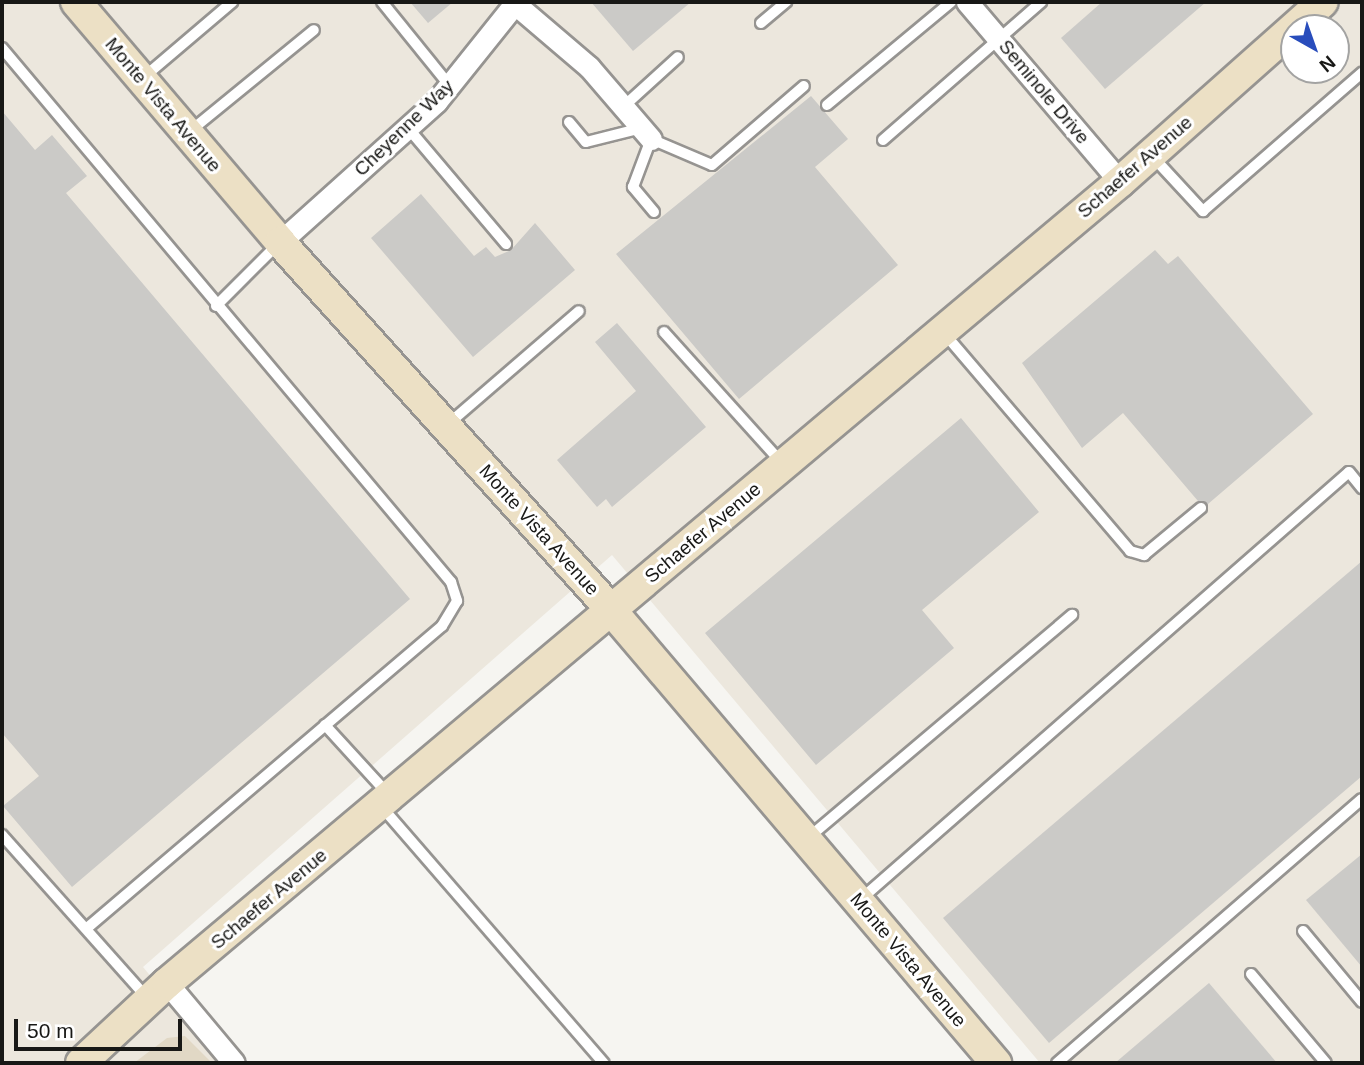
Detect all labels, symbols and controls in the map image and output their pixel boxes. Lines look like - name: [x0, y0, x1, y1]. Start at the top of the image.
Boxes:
- north arrow: [1280, 14, 1350, 84]
- street label: Monte Vista Avenue: [100, 33, 226, 177]
- street label: Seminole Drive: [994, 35, 1094, 149]
- text: N: [1316, 51, 1340, 76]
- street label: Cheyenne Way: [350, 75, 458, 181]
- street label: Schaefer Avenue: [1073, 111, 1197, 223]
- street label: Monte Vista Avenue: [474, 459, 604, 601]
- street label: Schaefer Avenue: [640, 478, 766, 588]
- street label: Schaefer Avenue: [206, 844, 332, 954]
- street label: Monte Vista Avenue: [845, 888, 971, 1032]
- scale bar: [18, 1006, 186, 1050]
- text: 50 m: [27, 1019, 74, 1042]

